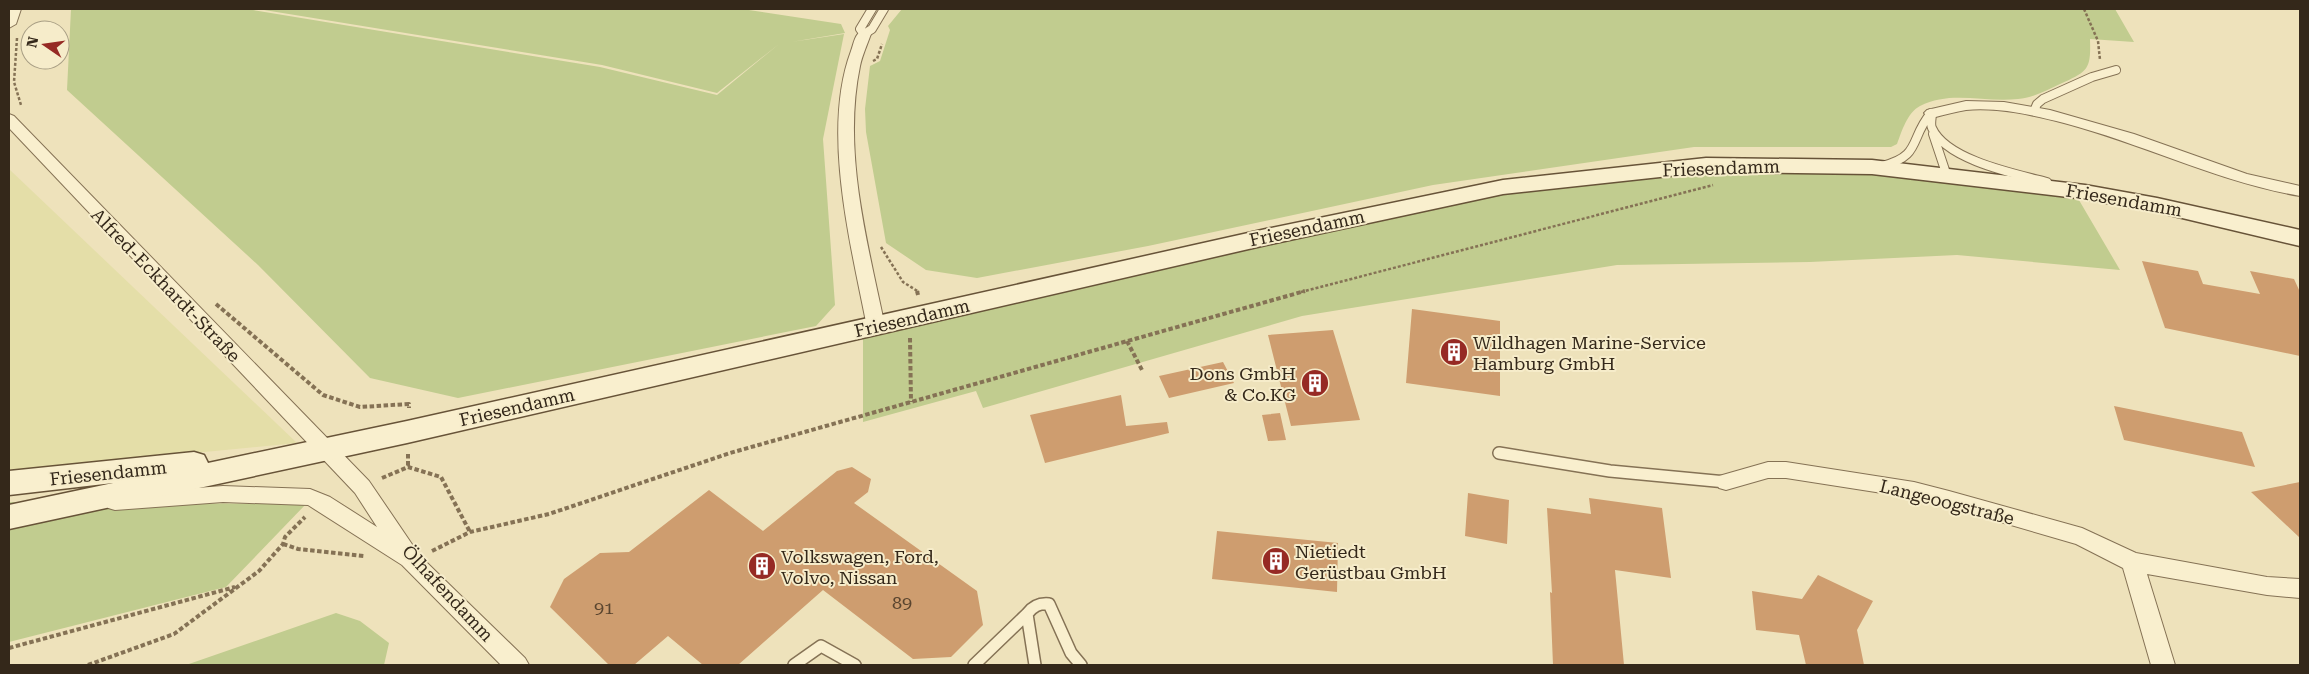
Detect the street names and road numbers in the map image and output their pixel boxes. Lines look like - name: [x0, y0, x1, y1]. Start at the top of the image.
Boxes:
- street label: Friesendamm: [1662, 155, 1780, 181]
- street label: Friesendamm: [2064, 179, 2184, 221]
- street label: Alfred-Eckhardt-Straße: [87, 204, 245, 366]
- street label: Friesendamm: [1247, 205, 1367, 251]
- street label: Friesendamm: [852, 295, 972, 341]
- street label: Friesendamm: [457, 384, 577, 430]
- street label: Friesendamm: [48, 456, 168, 490]
- street label: Langeoogstraße: [1878, 475, 2017, 529]
- street label: Ölhafendamm: [398, 541, 498, 645]

